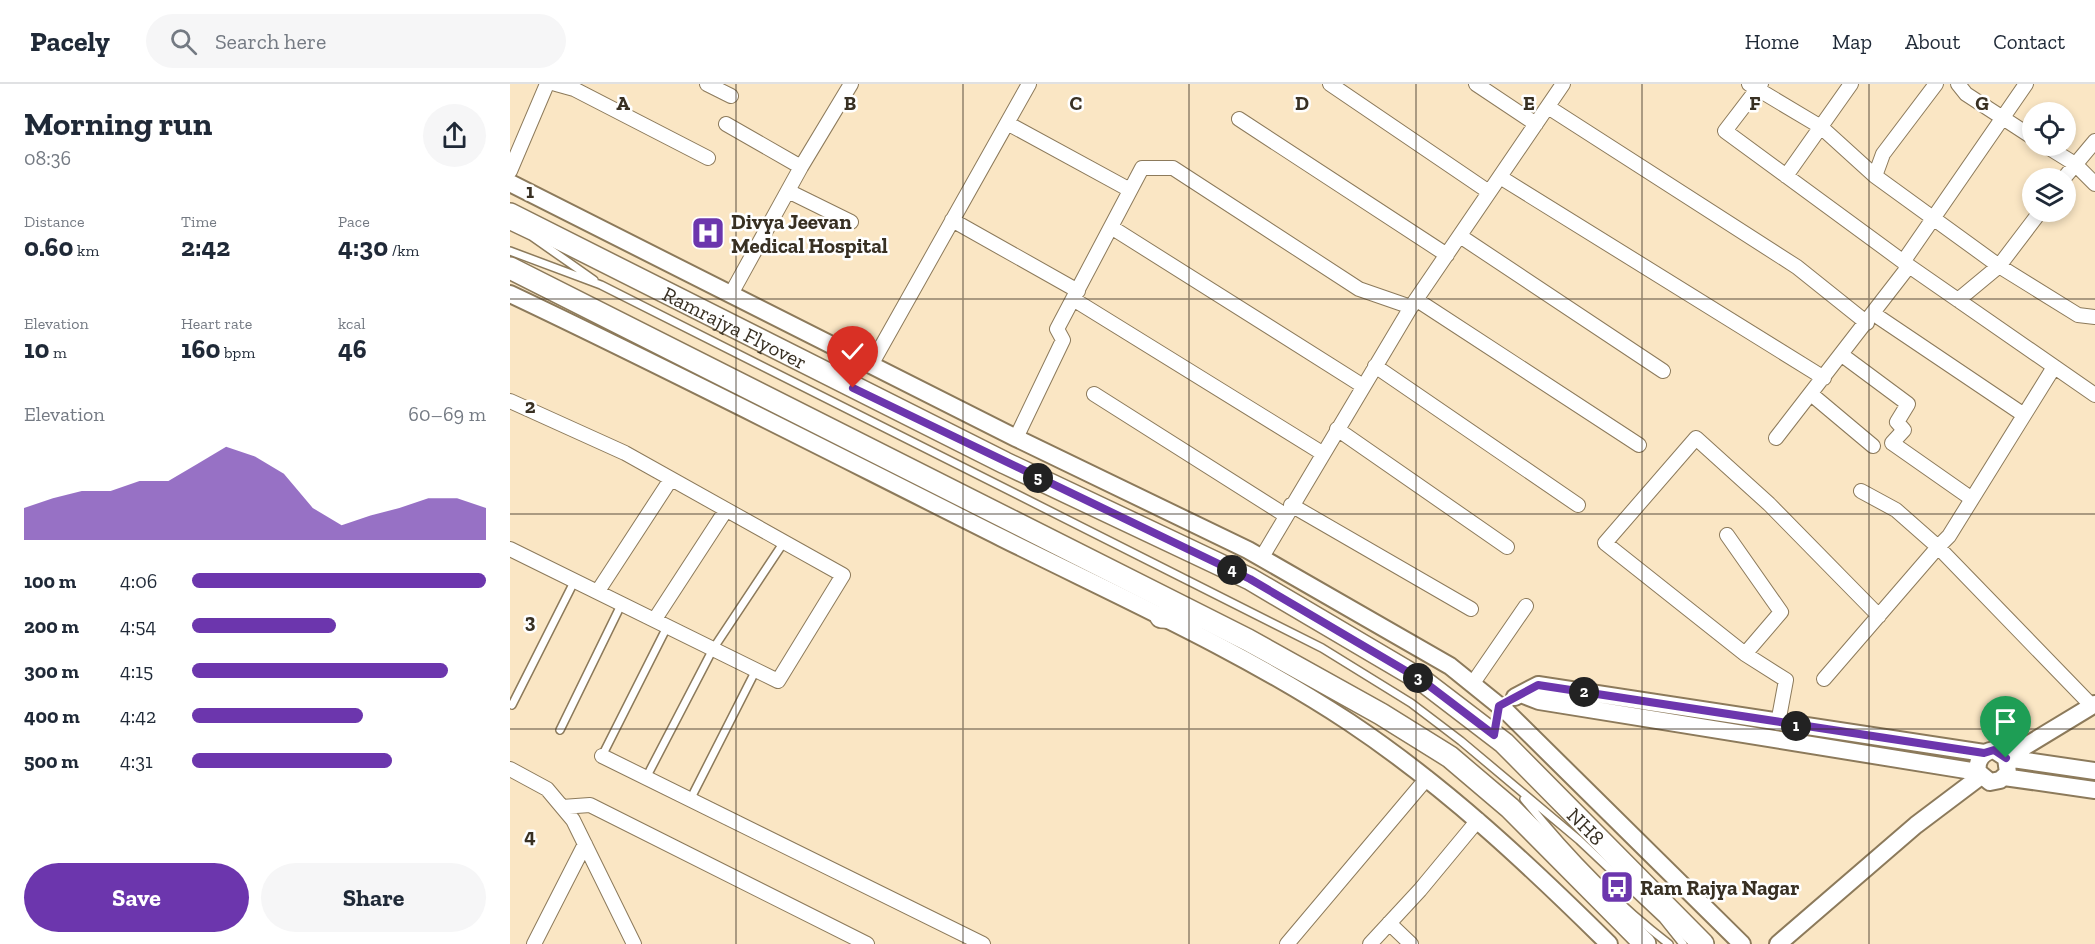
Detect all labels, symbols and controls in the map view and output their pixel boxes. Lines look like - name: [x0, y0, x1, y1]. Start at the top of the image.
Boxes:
- search box: [146, 14, 566, 68]
- text: Pacely: [30, 25, 110, 58]
- icon: search: [167, 25, 200, 58]
- text: Search here: [215, 28, 326, 55]
- text: Home: [1745, 29, 1799, 54]
- text: Map: [1832, 29, 1872, 54]
- text: About: [1905, 29, 1960, 54]
- text: Contact: [1993, 29, 2065, 54]
- text: A: [616, 91, 630, 115]
- text: B: [844, 91, 856, 115]
- text: C: [1070, 91, 1083, 115]
- text: D: [1295, 91, 1309, 115]
- text: E: [1523, 91, 1535, 115]
- text: F: [1749, 91, 1761, 115]
- text: G: [1975, 91, 1989, 115]
- map controls: [2022, 102, 2076, 222]
- button: locate: [2022, 102, 2076, 156]
- text: Morning run: [24, 104, 212, 143]
- button: share: [423, 104, 486, 167]
- text: 08:36: [24, 146, 71, 170]
- button: layers: [2022, 168, 2076, 222]
- text: 1: [526, 179, 534, 203]
- place label: Divya Jeevan Medical Hospital: [731, 209, 888, 258]
- text: Distance: [24, 212, 85, 231]
- text: Time: [181, 212, 217, 231]
- text: Pace: [338, 212, 370, 231]
- hospital icon: Divya Jeevan Medical Hospital: [690, 215, 726, 251]
- text: 0.60: [24, 231, 73, 263]
- text: 2:42: [181, 231, 230, 263]
- text: 4:30: [338, 231, 388, 263]
- text: km: [73, 241, 99, 260]
- text: /km: [388, 241, 419, 260]
- street label: Ramrajya Flyover: [659, 281, 811, 374]
- text: Elevation: [24, 314, 89, 333]
- text: Heart rate: [181, 314, 252, 333]
- text: kcal: [338, 314, 365, 333]
- pin: [827, 326, 878, 388]
- text: 10: [24, 333, 49, 365]
- text: 160: [181, 333, 220, 365]
- text: 46: [338, 333, 367, 365]
- icon: check: [836, 335, 869, 368]
- text: m: [49, 343, 67, 362]
- text: bpm: [220, 343, 255, 362]
- text: 2: [525, 394, 536, 418]
- text: Elevation: [24, 402, 105, 426]
- text: 60–69 m: [408, 402, 486, 426]
- pin: 5: [1023, 463, 1053, 493]
- text: 5: [1034, 468, 1042, 487]
- pin: 4: [1217, 555, 1247, 585]
- text: 4: [1227, 560, 1237, 579]
- text: 100 m: [24, 569, 76, 593]
- text: 4:06: [120, 569, 157, 593]
- text: 3: [525, 609, 536, 633]
- text: 200 m: [24, 614, 79, 638]
- text: 4:54: [120, 614, 156, 638]
- text: 300 m: [24, 659, 79, 683]
- text: 4:15: [120, 659, 153, 683]
- pin: 3: [1403, 663, 1433, 693]
- text: 3: [1414, 668, 1422, 687]
- pin: 2: [1569, 677, 1599, 707]
- text: 2: [1580, 682, 1588, 701]
- pin: [1980, 696, 2031, 758]
- text: 400 m: [24, 704, 80, 728]
- text: 4:42: [120, 704, 156, 728]
- icon: arrive: [1989, 705, 2022, 738]
- pin: 1: [1781, 711, 1811, 741]
- text: 1: [1793, 716, 1799, 735]
- text: 500 m: [24, 749, 79, 773]
- text: 4:31: [120, 749, 153, 773]
- street label: NH8: [1562, 802, 1610, 850]
- text: 4: [524, 824, 536, 848]
- button: Save: [24, 863, 249, 932]
- button: Share: [261, 863, 486, 932]
- bus stop icon: Ram Rajya Nagar: [1599, 869, 1635, 905]
- place label: Ram Rajya Nagar: [1640, 875, 1799, 900]

